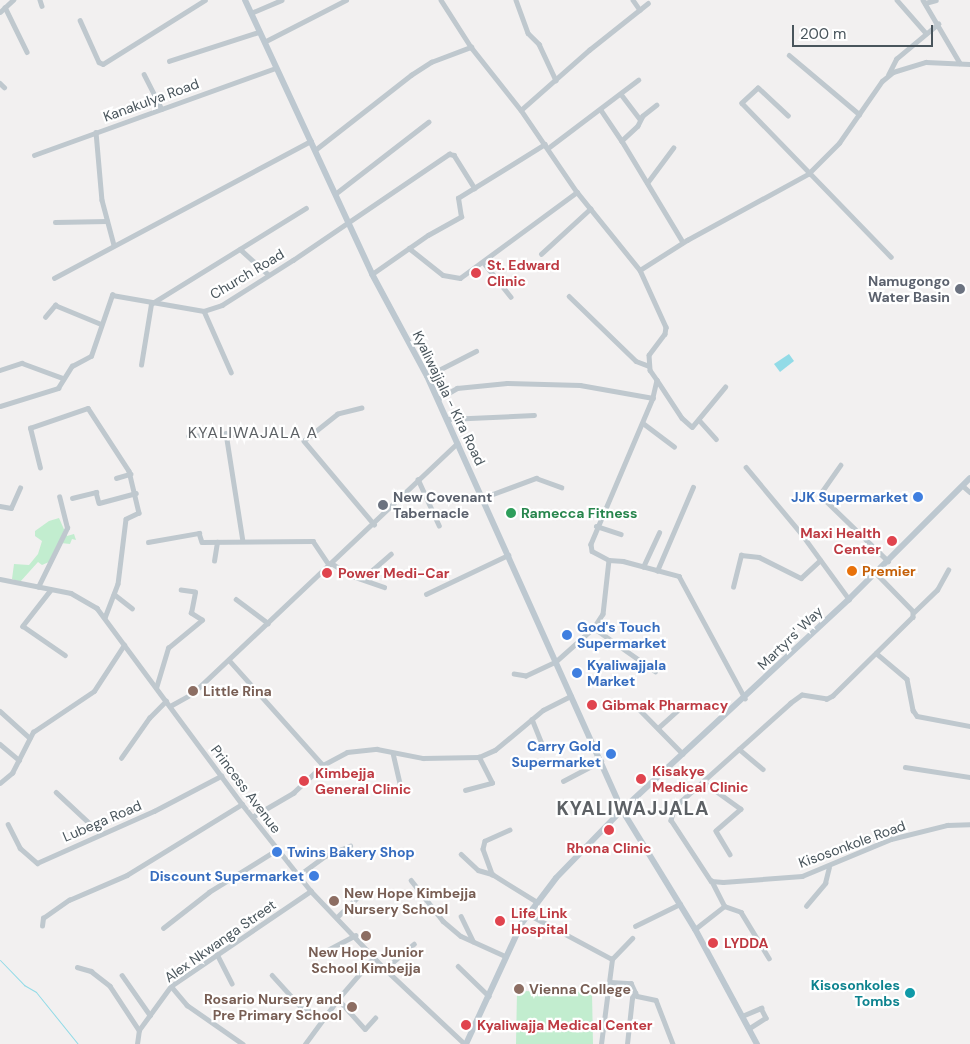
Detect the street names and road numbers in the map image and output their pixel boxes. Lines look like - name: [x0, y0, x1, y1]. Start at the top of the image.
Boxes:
- street label: Kanakulya Road: [101, 75, 201, 125]
- street label: Church Road: [207, 245, 287, 303]
- street label: Kyaliwajjala - Kira Road: [409, 328, 489, 468]
- street label: Martyrs' Way: [754, 603, 826, 673]
- street label: Princess Avenue: [207, 742, 285, 836]
- street label: Lubega Road: [60, 797, 144, 845]
- street label: Kisosonkole Road: [796, 817, 908, 871]
- street label: Alex Nkwanga Street: [161, 896, 279, 986]

